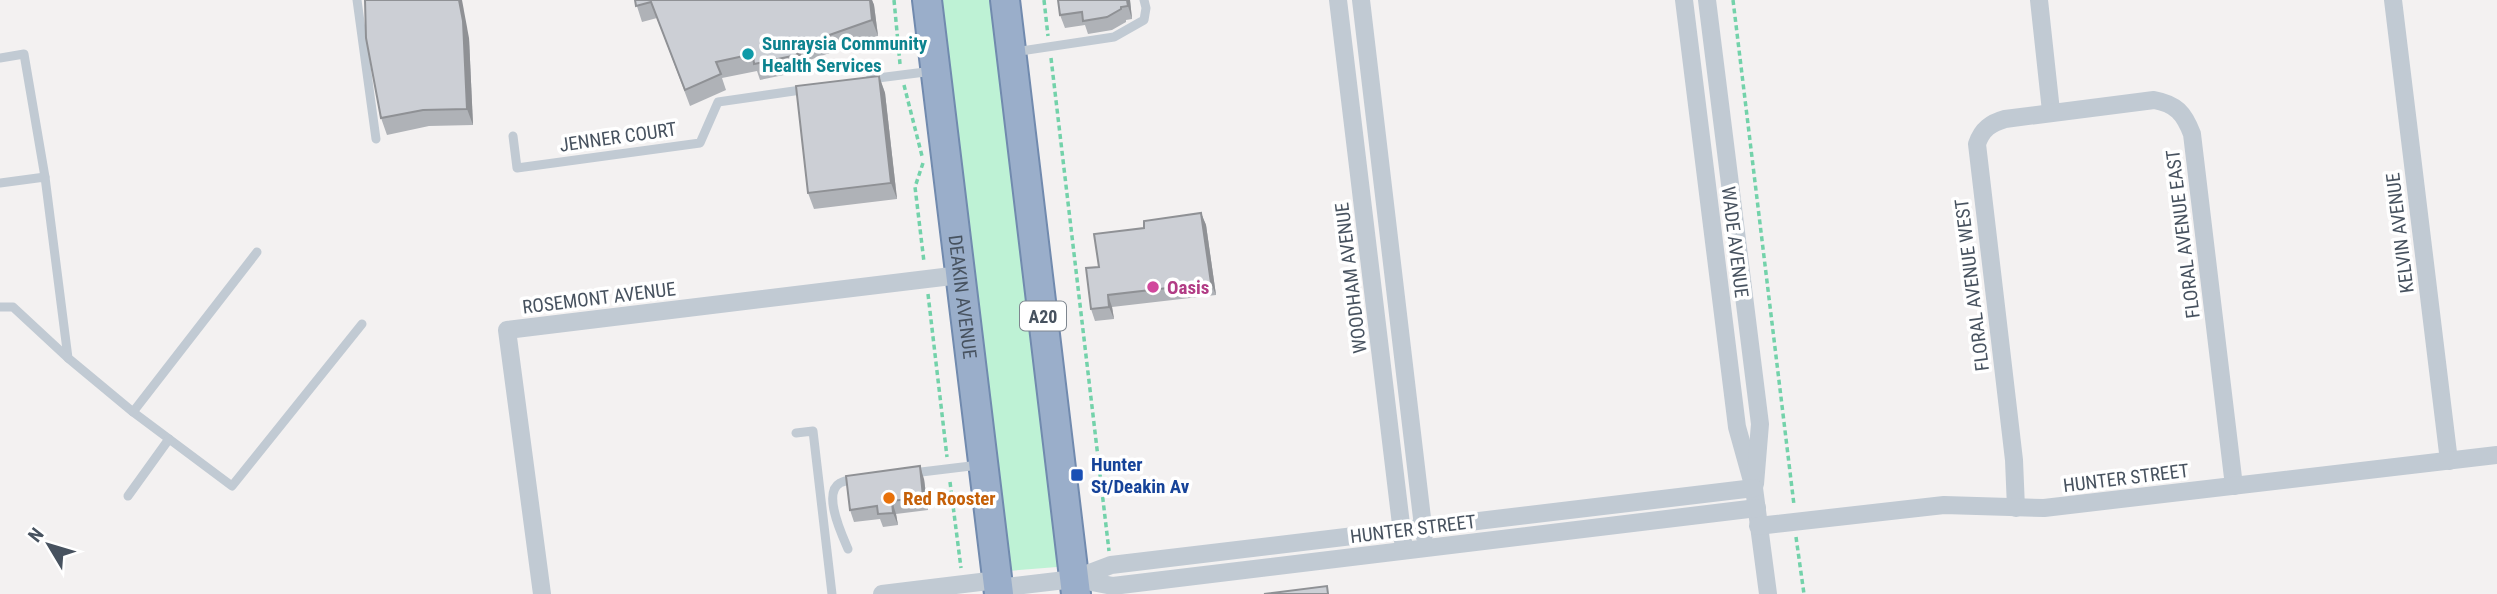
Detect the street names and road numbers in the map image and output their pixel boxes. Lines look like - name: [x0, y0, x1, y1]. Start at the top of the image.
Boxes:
- street label: JENNER COURT: [558, 117, 678, 157]
- street label: FLORAL AVENUE EAST: [2161, 148, 2205, 320]
- street label: KELVIN AVENUE: [2381, 172, 2419, 294]
- street label: WADE AVENUE: [1717, 185, 1753, 299]
- street label: FLORAL AVENUE WEST: [1950, 197, 1994, 373]
- street label: WOODHAM AVENUE: [1330, 201, 1372, 355]
- street label: DEAKIN AVENUE: [944, 234, 982, 360]
- street label: ROSEMONT AVENUE: [521, 277, 677, 319]
- road number: A20: [1020, 302, 1066, 330]
- street label: HUNTER STREET: [2062, 459, 2190, 497]
- street label: HUNTER STREET: [1349, 510, 1477, 548]

